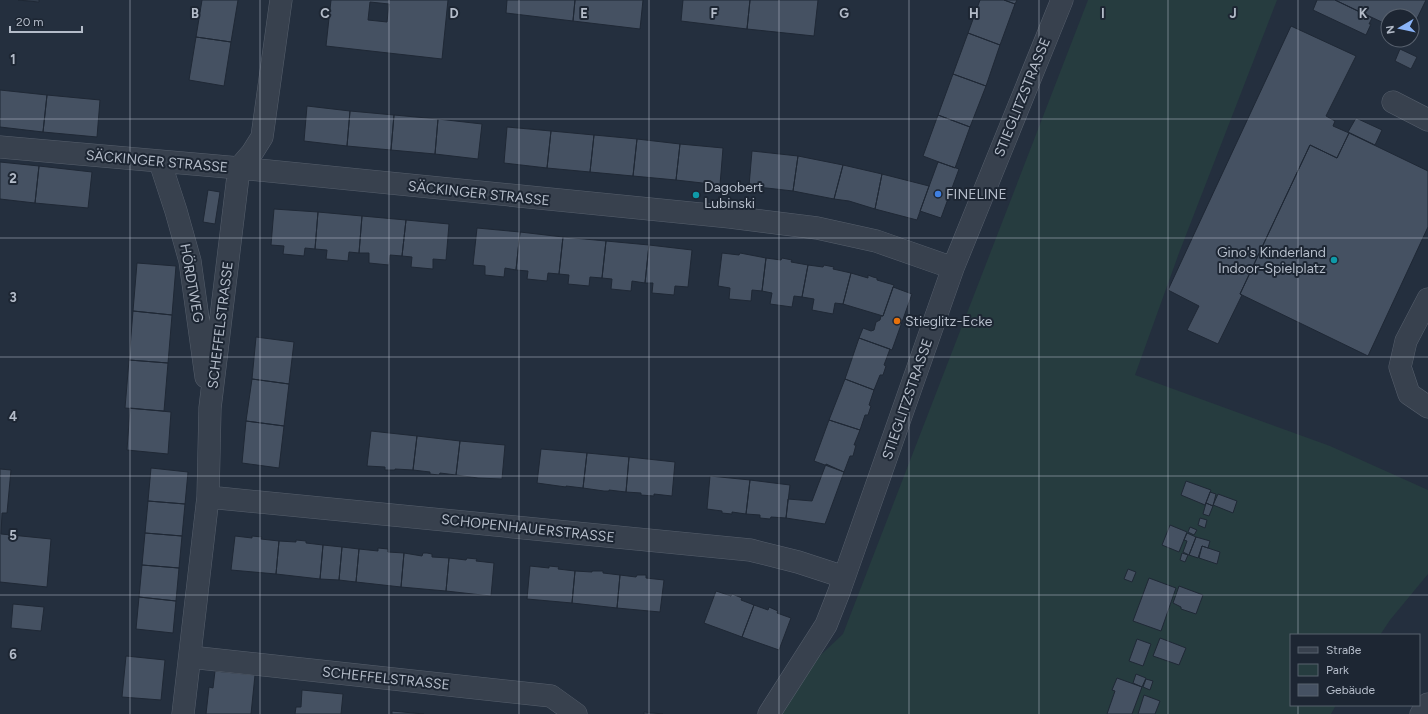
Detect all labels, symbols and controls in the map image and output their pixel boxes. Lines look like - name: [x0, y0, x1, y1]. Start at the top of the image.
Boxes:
- text: B: [191, 6, 199, 21]
- text: C: [320, 6, 330, 21]
- text: D: [449, 6, 459, 21]
- text: E: [580, 6, 588, 21]
- text: F: [710, 6, 718, 21]
- text: G: [839, 6, 849, 21]
- text: H: [969, 6, 979, 21]
- text: I: [1101, 6, 1105, 21]
- text: J: [1229, 6, 1237, 21]
- text: K: [1359, 6, 1368, 21]
- scale bar: [10, 8, 82, 34]
- north arrow: [1380, 8, 1420, 48]
- text: 20 m: [16, 15, 44, 29]
- text: N: [1384, 24, 1398, 35]
- street label: STIEGLITZSTRASSE: [991, 35, 1054, 159]
- text: 1: [10, 52, 16, 67]
- street label: SÄCKINGER STRASSE: [85, 147, 229, 176]
- text: 2: [9, 171, 17, 186]
- street label: SÄCKINGER STRASSE: [407, 178, 551, 209]
- place label: Dagobert Lubinski: [704, 179, 763, 212]
- place label: FINELINE: [946, 186, 1007, 203]
- marker: FINELINE: [933, 189, 943, 199]
- marker: Dagobert Lubinski: [691, 190, 701, 200]
- street label: HÖRDTWEG: [176, 242, 207, 324]
- place label: Gino's Kinderland Indoor-Spielplatz: [1217, 244, 1326, 277]
- marker: Gino's Kinderland Indoor-Spielplatz: [1329, 255, 1339, 265]
- street label: SCHEFFELSTRASSE: [204, 260, 237, 390]
- text: 3: [9, 290, 17, 305]
- place label: Stieglitz-Ecke: [905, 313, 993, 330]
- marker: Stieglitz-Ecke: [892, 316, 902, 326]
- street label: STIEGLITZSTRASSE: [879, 336, 936, 462]
- text: 4: [9, 409, 17, 424]
- street label: SCHOPENHAUERSTRASSE: [440, 511, 616, 546]
- text: 5: [9, 528, 17, 543]
- legend: [1290, 634, 1420, 706]
- text: Straße: [1326, 643, 1362, 657]
- text: 6: [9, 647, 17, 662]
- street label: SCHEFFELSTRASSE: [321, 663, 451, 694]
- text: Park: [1326, 663, 1349, 677]
- text: Gebäude: [1326, 683, 1376, 697]

